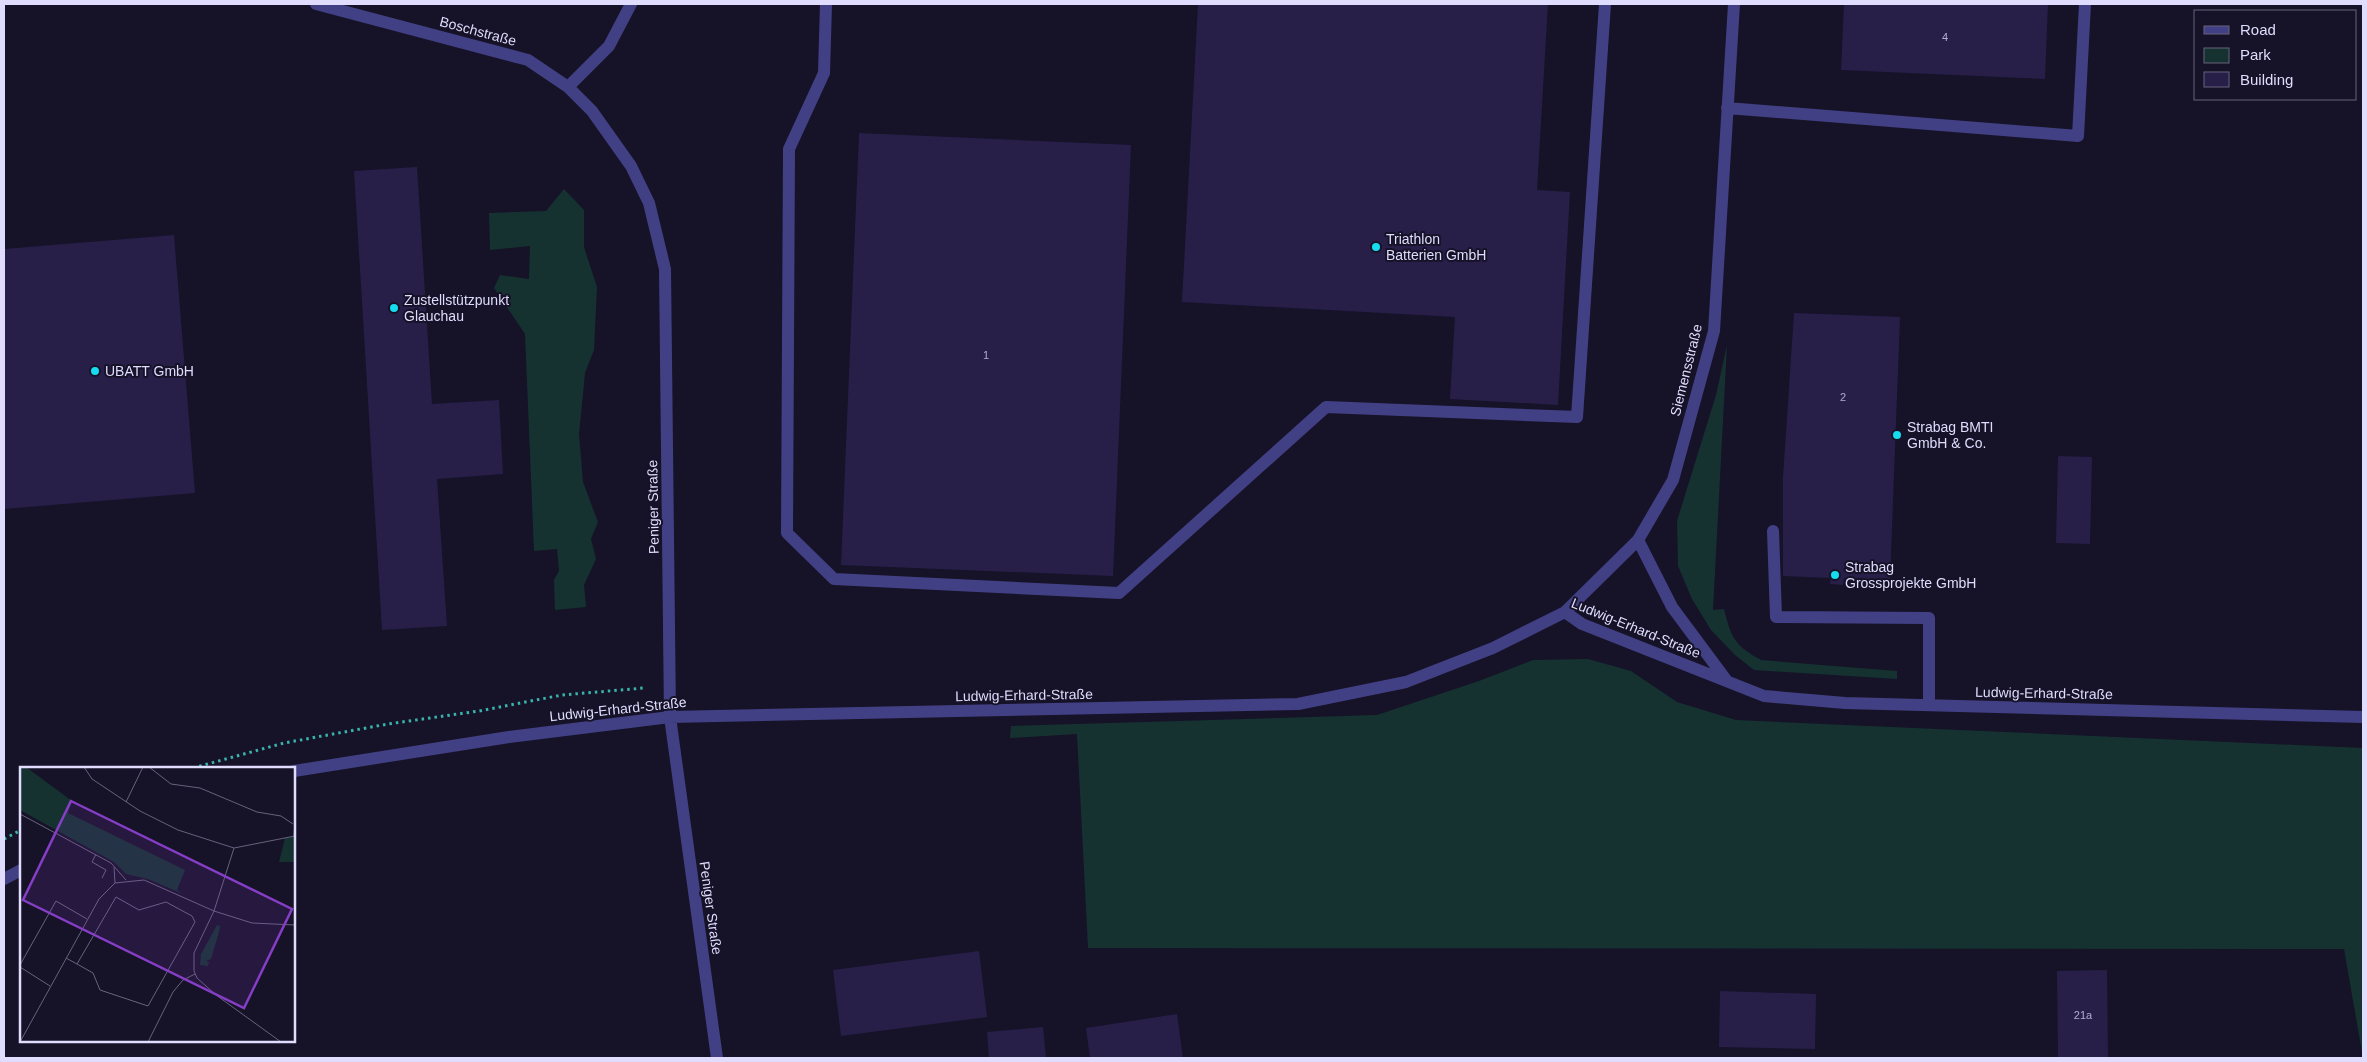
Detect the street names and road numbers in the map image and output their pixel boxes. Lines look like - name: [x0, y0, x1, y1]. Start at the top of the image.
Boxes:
- street label: Boschstraße: [438, 13, 518, 49]
- street label: Siemensstraße: [1667, 322, 1705, 418]
- street label: Peniger Straße: [644, 460, 662, 554]
- street label: Ludwig-Erhard-Straße: [1569, 595, 1703, 661]
- street label: Ludwig-Erhard-Straße: [1975, 684, 2113, 702]
- street label: Ludwig-Erhard-Straße: [955, 686, 1093, 704]
- street label: Ludwig-Erhard-Straße: [549, 694, 688, 724]
- street label: Peniger Straße: [697, 860, 726, 956]

